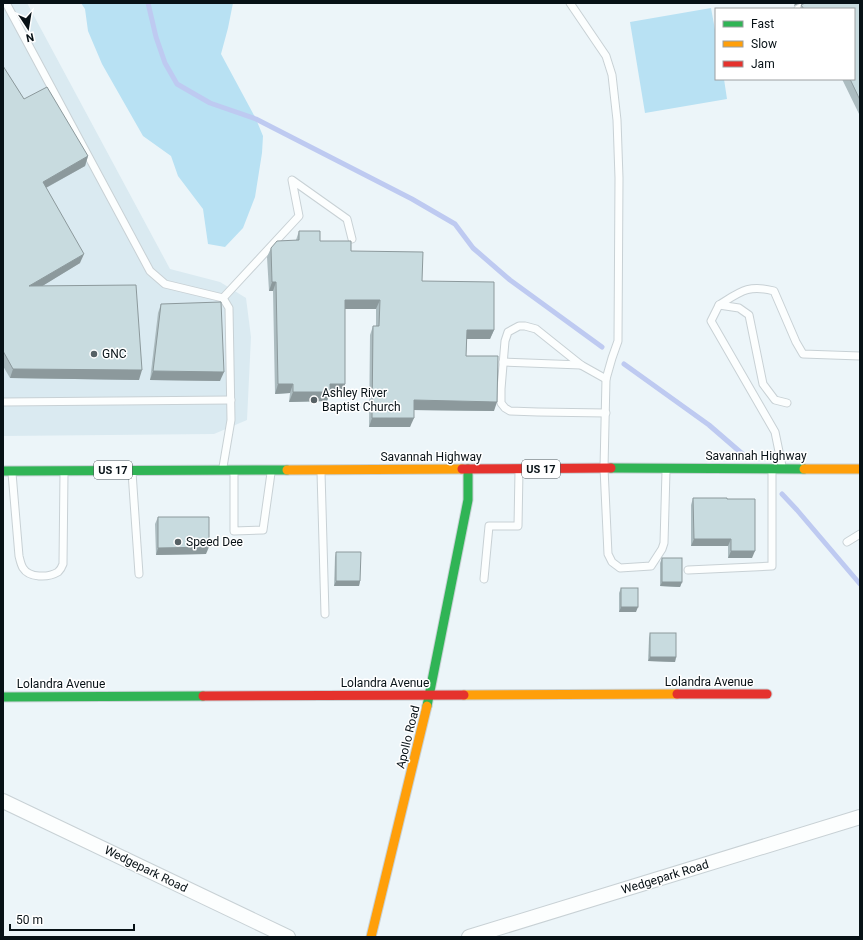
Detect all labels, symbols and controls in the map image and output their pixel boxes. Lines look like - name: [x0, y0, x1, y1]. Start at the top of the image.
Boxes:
- north arrow: [8, 8, 48, 48]
- legend: [715, 8, 855, 80]
- text: Fast: [751, 17, 774, 31]
- text: N: [25, 30, 35, 45]
- text: Slow: [751, 37, 777, 51]
- text: Jam: [751, 57, 775, 71]
- place label: GNC: [102, 347, 127, 361]
- marker: GNC: [89, 349, 99, 359]
- place label: Ashley River Baptist Church: [322, 386, 401, 414]
- marker: Ashley River Baptist Church: [309, 395, 319, 405]
- street label: Savannah Highway: [705, 449, 807, 463]
- street label: Savannah Highway: [380, 450, 482, 464]
- road number: US 17: [522, 460, 560, 478]
- road number: US 17: [94, 461, 132, 479]
- place label: Speed Dee: [186, 535, 243, 549]
- marker: Speed Dee: [173, 537, 183, 547]
- street label: Lolandra Avenue: [665, 675, 753, 689]
- street label: Lolandra Avenue: [341, 676, 429, 690]
- street label: Lolandra Avenue: [17, 677, 105, 691]
- street label: Apollo Road: [393, 704, 423, 770]
- street label: Wedgepark Road: [102, 843, 190, 895]
- street label: Wedgepark Road: [620, 857, 710, 897]
- scale bar: [10, 906, 134, 932]
- text: 50 m: [16, 913, 43, 927]

